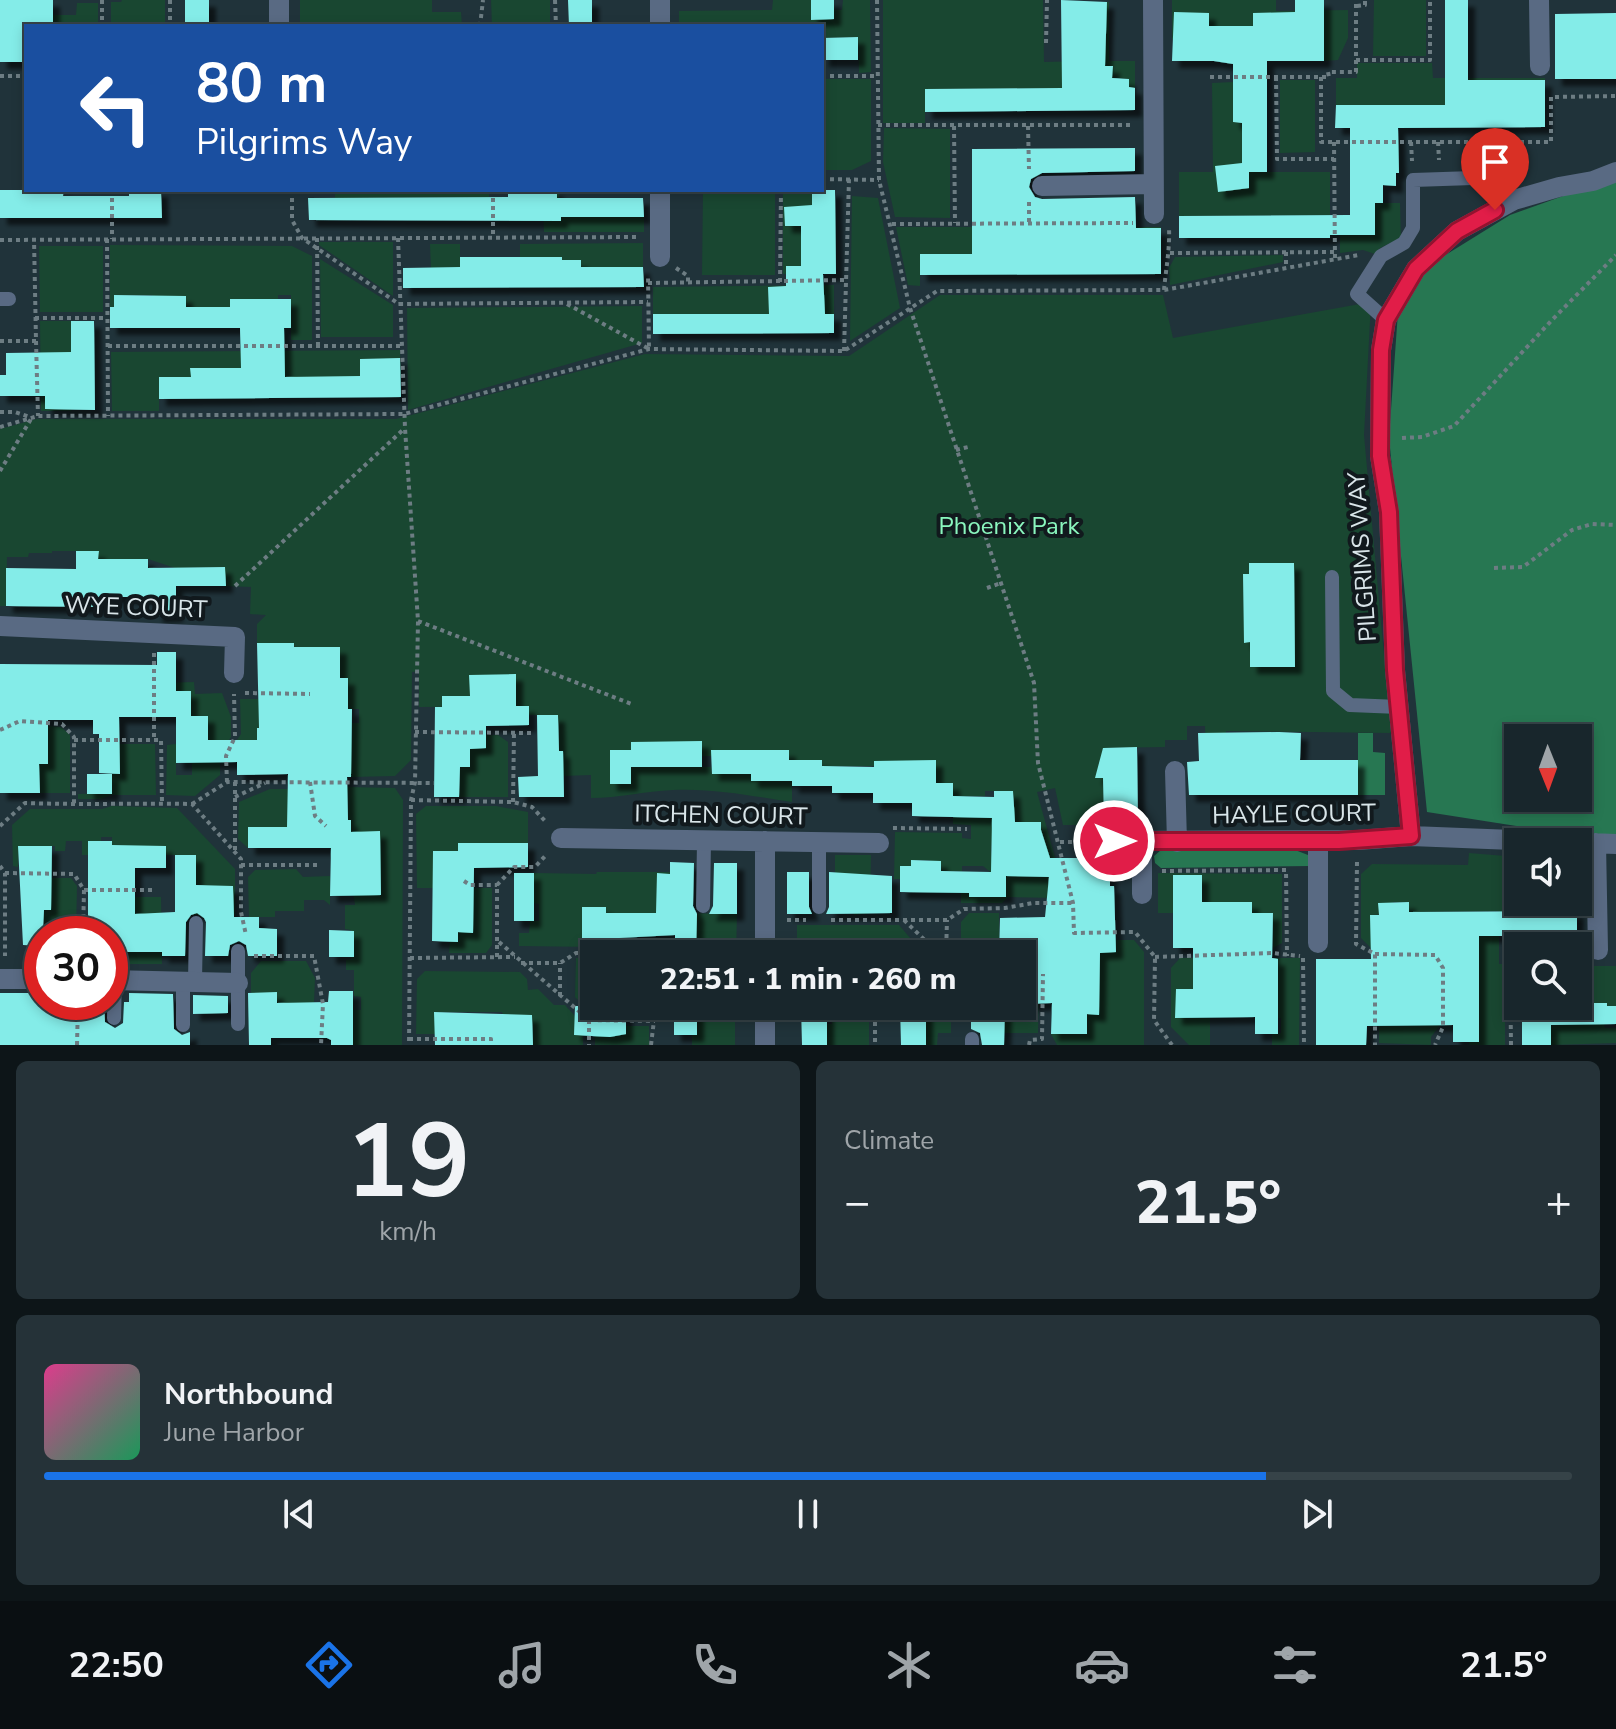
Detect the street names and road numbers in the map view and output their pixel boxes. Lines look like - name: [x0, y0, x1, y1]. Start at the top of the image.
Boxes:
- street label: PILGRIMS WAY: [1340, 470, 1384, 643]
- street label: WYE COURT: [64, 589, 209, 626]
- street label: ITCHEN COURT: [634, 797, 809, 833]
- street label: HAYLE COURT: [1212, 797, 1377, 831]

